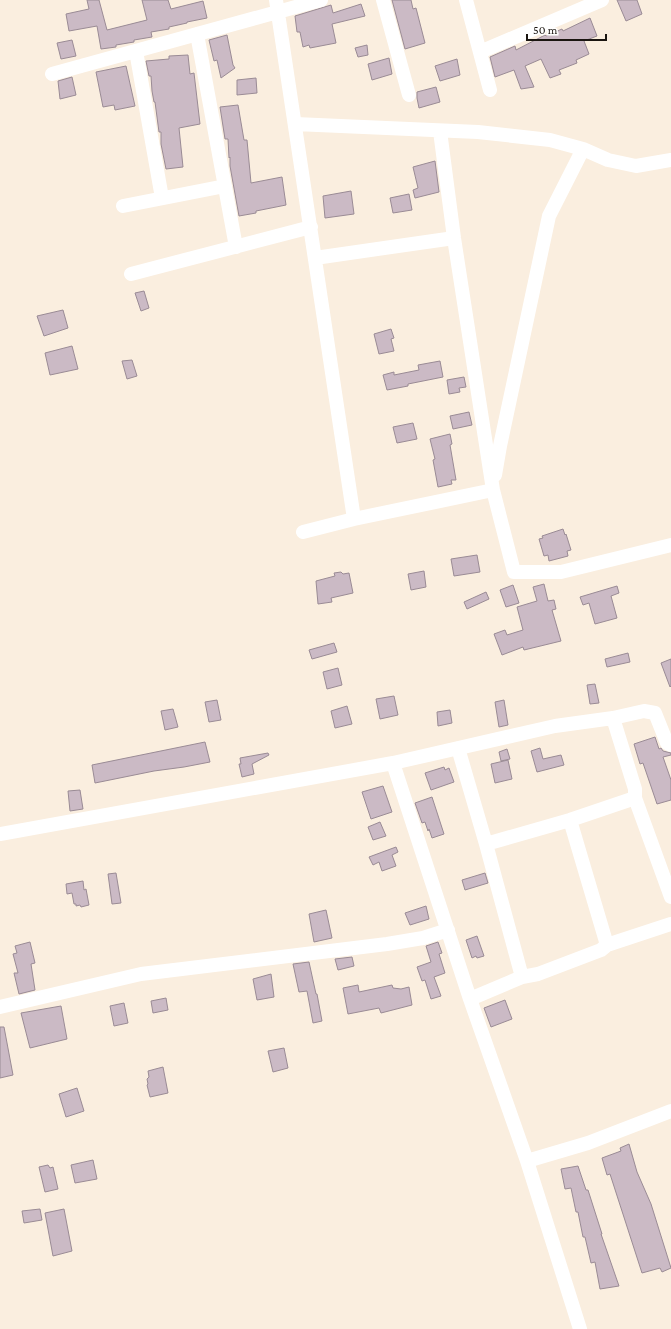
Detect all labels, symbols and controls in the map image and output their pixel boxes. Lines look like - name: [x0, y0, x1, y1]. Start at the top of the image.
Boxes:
- scale bar: [527, 16, 606, 42]
- text: 50 m: [533, 23, 558, 37]

